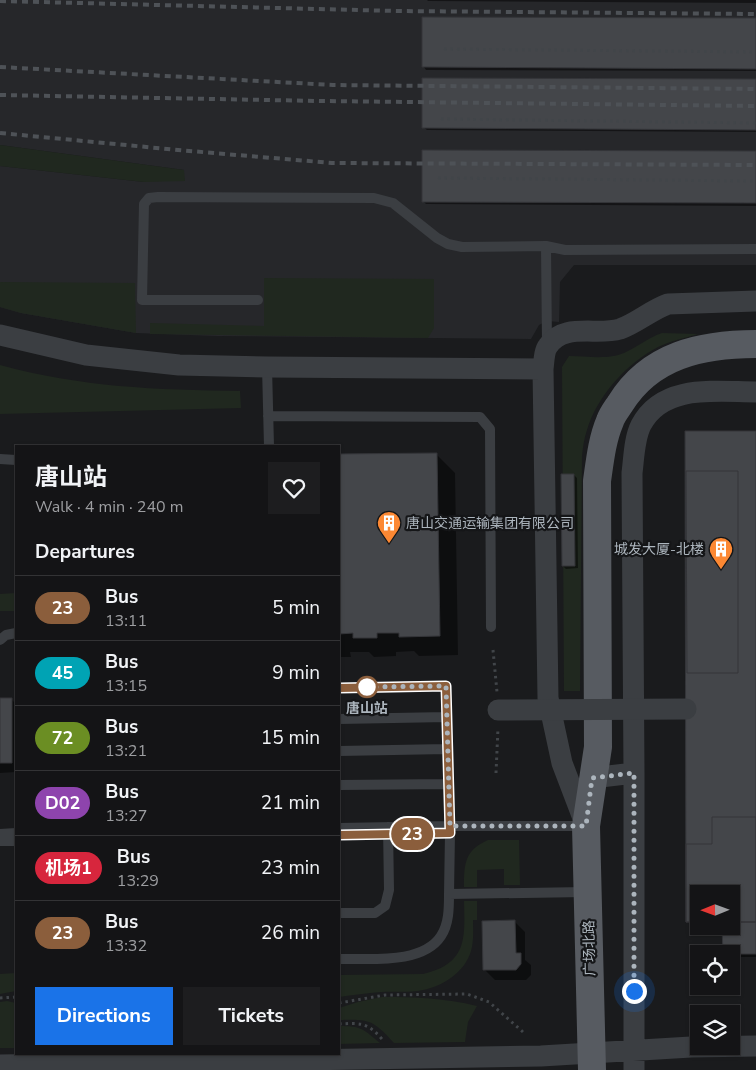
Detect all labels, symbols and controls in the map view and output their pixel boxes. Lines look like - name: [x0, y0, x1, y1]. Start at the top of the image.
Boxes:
- text: 唐山站: [35, 461, 107, 493]
- button: heart: [268, 462, 320, 514]
- text: Walk · 4 min · 240 m: [35, 496, 183, 518]
- building icon: 唐山交通运输集团有限公司: [376, 510, 402, 544]
- place label: 唐山交通运输集团有限公司: [406, 514, 574, 533]
- building icon: 城发大厦-北楼: [708, 536, 734, 570]
- text: Departures: [35, 539, 135, 565]
- place label: 城发大厦-北楼: [614, 540, 704, 559]
- text: Bus: [105, 584, 138, 610]
- text: 5 min: [272, 595, 320, 621]
- text: 23: [52, 596, 73, 620]
- text: 13:11: [105, 610, 147, 632]
- text: Bus: [105, 649, 138, 675]
- text: 9 min: [272, 660, 320, 686]
- text: 45: [52, 661, 73, 685]
- text: 13:15: [105, 675, 147, 697]
- marker: 唐山站: [356, 676, 378, 698]
- place label: 唐山站: [346, 699, 388, 718]
- text: Bus: [105, 714, 138, 740]
- text: 15 min: [261, 725, 320, 751]
- text: 72: [52, 726, 73, 750]
- text: 13:21: [105, 740, 147, 762]
- text: Bus: [105, 779, 139, 805]
- text: 21 min: [261, 790, 320, 816]
- text: D02: [45, 791, 80, 815]
- text: 13:27: [105, 805, 147, 827]
- line badge: 23: [390, 818, 434, 850]
- text: 23: [401, 822, 423, 846]
- text: Bus: [117, 844, 150, 870]
- text: 23 min: [261, 855, 320, 881]
- text: 机场1: [45, 856, 92, 880]
- text: 13:29: [117, 870, 159, 892]
- north arrow: [690, 885, 740, 935]
- map controls: [690, 885, 740, 1055]
- text: Bus: [105, 909, 138, 935]
- text: 26 min: [261, 920, 320, 946]
- street label: 广场北路: [580, 920, 599, 976]
- text: 23: [52, 921, 73, 945]
- text: 13:32: [105, 935, 147, 957]
- button: locate: [690, 945, 740, 995]
- your location: [622, 979, 647, 1004]
- button: Directions: [35, 987, 173, 1045]
- button: Tickets: [183, 987, 320, 1045]
- button: layers: [690, 1005, 740, 1055]

